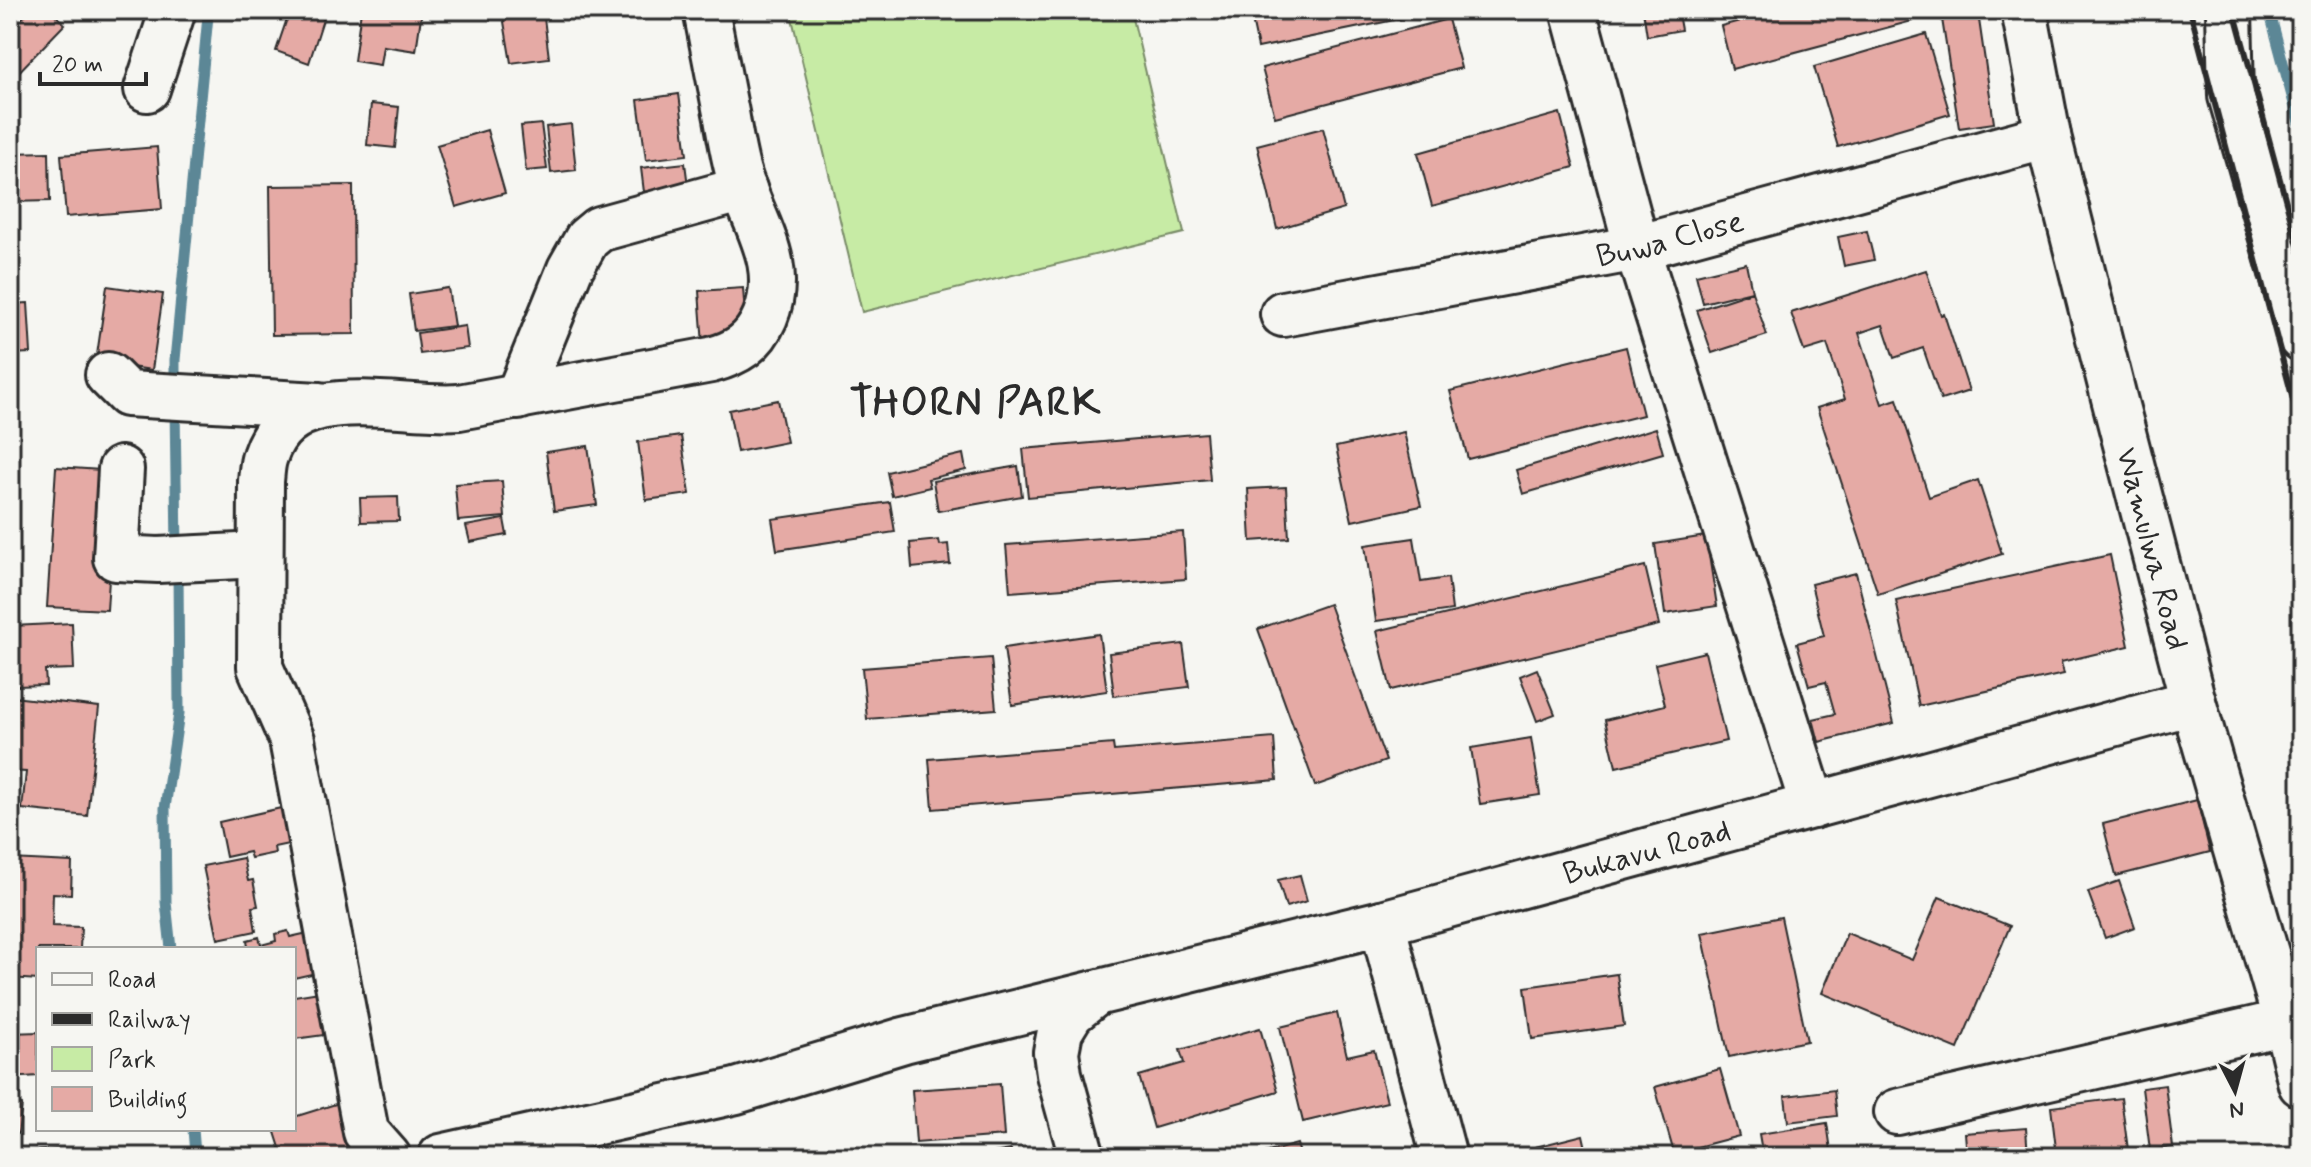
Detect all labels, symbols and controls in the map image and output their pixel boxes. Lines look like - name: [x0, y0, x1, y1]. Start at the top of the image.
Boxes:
- scale bar: [40, 36, 146, 86]
- text: 20 m: [52, 50, 103, 81]
- street label: Buwa Close: [1593, 201, 1749, 278]
- district label: THORN PARK: [850, 378, 1102, 430]
- street label: Wamulwa Road: [2105, 443, 2198, 655]
- street label: Bukavu Road: [1558, 810, 1735, 896]
- legend: [36, 947, 296, 1131]
- text: Road: [108, 965, 156, 996]
- text: Railway: [108, 1005, 191, 1036]
- text: Park: [108, 1045, 156, 1076]
- north arrow: [2195, 1051, 2275, 1131]
- text: Building: [108, 1085, 188, 1119]
- text: N: [2228, 1094, 2246, 1124]

